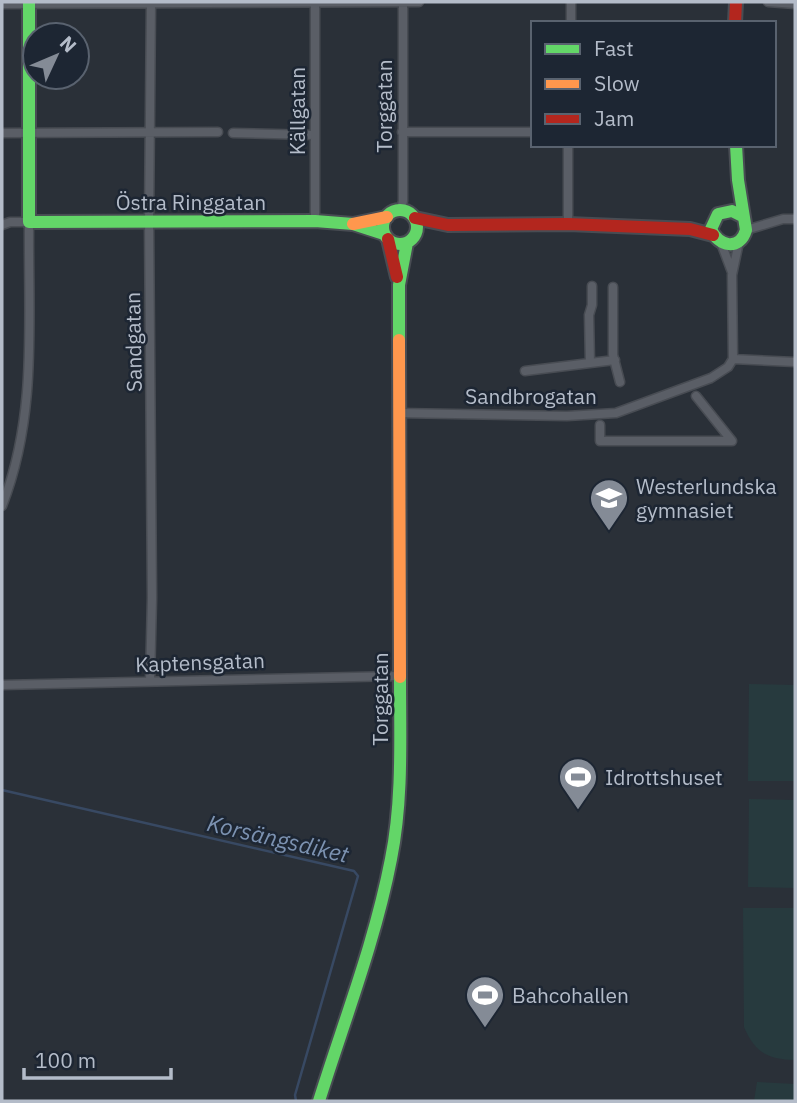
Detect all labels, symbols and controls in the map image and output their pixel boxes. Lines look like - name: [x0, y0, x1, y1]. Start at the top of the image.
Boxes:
- north arrow: [21, 21, 91, 91]
- legend: [531, 21, 776, 147]
- text: N: [55, 31, 82, 57]
- text: Fast: [594, 34, 634, 62]
- street label: Torggatan: [370, 59, 398, 153]
- street label: Källgatan: [283, 67, 311, 155]
- text: Slow: [594, 69, 640, 97]
- text: Jam: [594, 104, 634, 132]
- street label: Östra Ringgatan: [116, 188, 266, 216]
- street label: Sandgatan: [118, 292, 148, 392]
- street label: Sandbrogatan: [465, 382, 597, 410]
- place label: Westerlundska gymnasiet: [636, 472, 777, 524]
- school or university icon: Westerlundska gymnasiet: [588, 477, 630, 532]
- street label: Kaptensgatan: [135, 646, 265, 678]
- street label: Torggatan: [366, 652, 394, 746]
- sports icon: Idrottshuset: [557, 756, 599, 811]
- place label: Idrottshuset: [605, 763, 723, 791]
- water label: Korsängsdiket: [204, 807, 352, 869]
- sports icon: Bahcohallen: [464, 974, 506, 1029]
- place label: Bahcohallen: [512, 981, 629, 1009]
- scale bar: [24, 1036, 172, 1080]
- text: 100 m: [35, 1046, 96, 1074]

